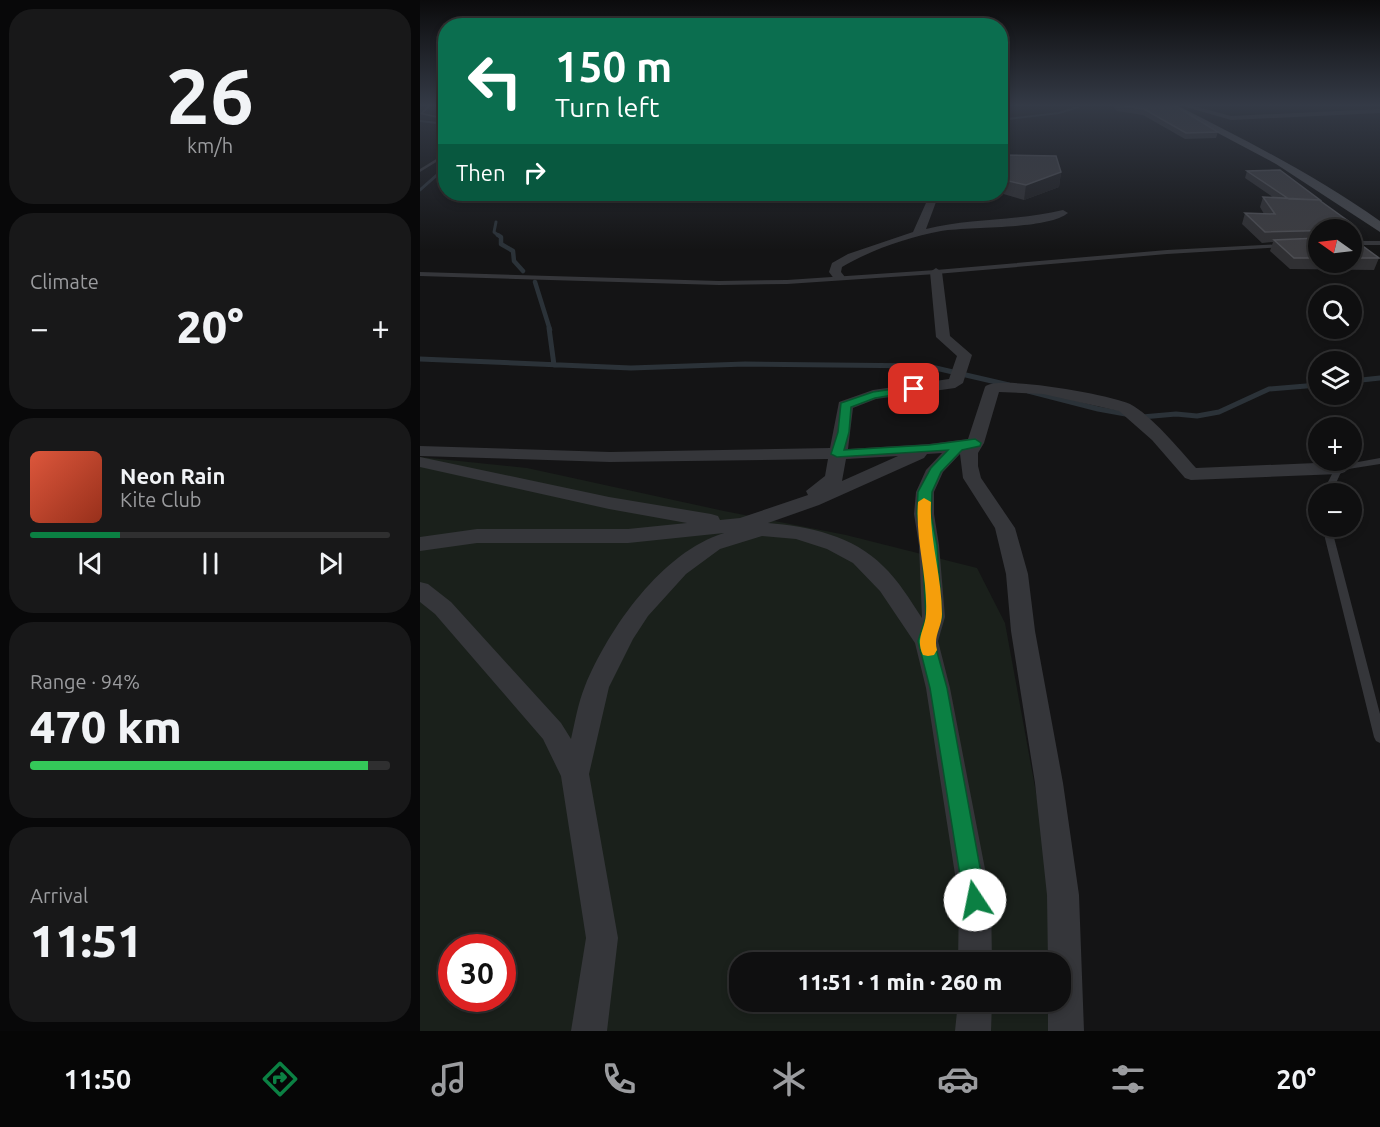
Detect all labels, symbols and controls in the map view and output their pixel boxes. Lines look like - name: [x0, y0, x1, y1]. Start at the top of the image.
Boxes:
- icon: left: [456, 42, 534, 120]
- text: 150 m: [555, 43, 672, 90]
- text: 26: [166, 51, 254, 139]
- text: Turn left: [555, 92, 659, 122]
- text: km/h: [187, 134, 233, 157]
- icon: right: [518, 156, 551, 189]
- text: Then: [456, 160, 506, 185]
- north arrow: [1308, 219, 1362, 273]
- map controls: [1308, 219, 1362, 537]
- text: Climate: [30, 270, 99, 293]
- button: search: [1308, 285, 1362, 339]
- text: 20°: [176, 301, 244, 352]
- text: −: [30, 309, 49, 346]
- text: +: [371, 309, 390, 346]
- button: layers: [1308, 351, 1362, 405]
- pin: [888, 363, 939, 414]
- icon: arrive: [897, 372, 930, 405]
- button: +: [1308, 417, 1362, 471]
- text: Neon Rain: [120, 463, 225, 488]
- button: −: [1308, 483, 1362, 537]
- text: Kite Club: [120, 488, 202, 511]
- icon: previous: [74, 547, 107, 580]
- icon: pause: [194, 547, 227, 580]
- icon: next: [314, 547, 347, 580]
- text: Range · 94%: [30, 670, 140, 693]
- text: 470 km: [30, 701, 182, 752]
- position arrow: [943, 868, 1007, 932]
- text: Arrival: [30, 884, 88, 907]
- text: 11:51: [30, 915, 143, 966]
- speed limit sign: 30: [438, 934, 516, 1012]
- text: 11:51 · 1 min · 260 m: [798, 969, 1002, 994]
- icon: directions: [259, 1058, 301, 1100]
- icon: music: [428, 1058, 470, 1100]
- icon: phone: [598, 1058, 640, 1100]
- icon: climate: [768, 1058, 810, 1100]
- icon: car: [937, 1058, 979, 1100]
- icon: filters: [1107, 1058, 1149, 1100]
- text: 11:50: [64, 1064, 131, 1094]
- text: 20°: [1276, 1064, 1316, 1094]

